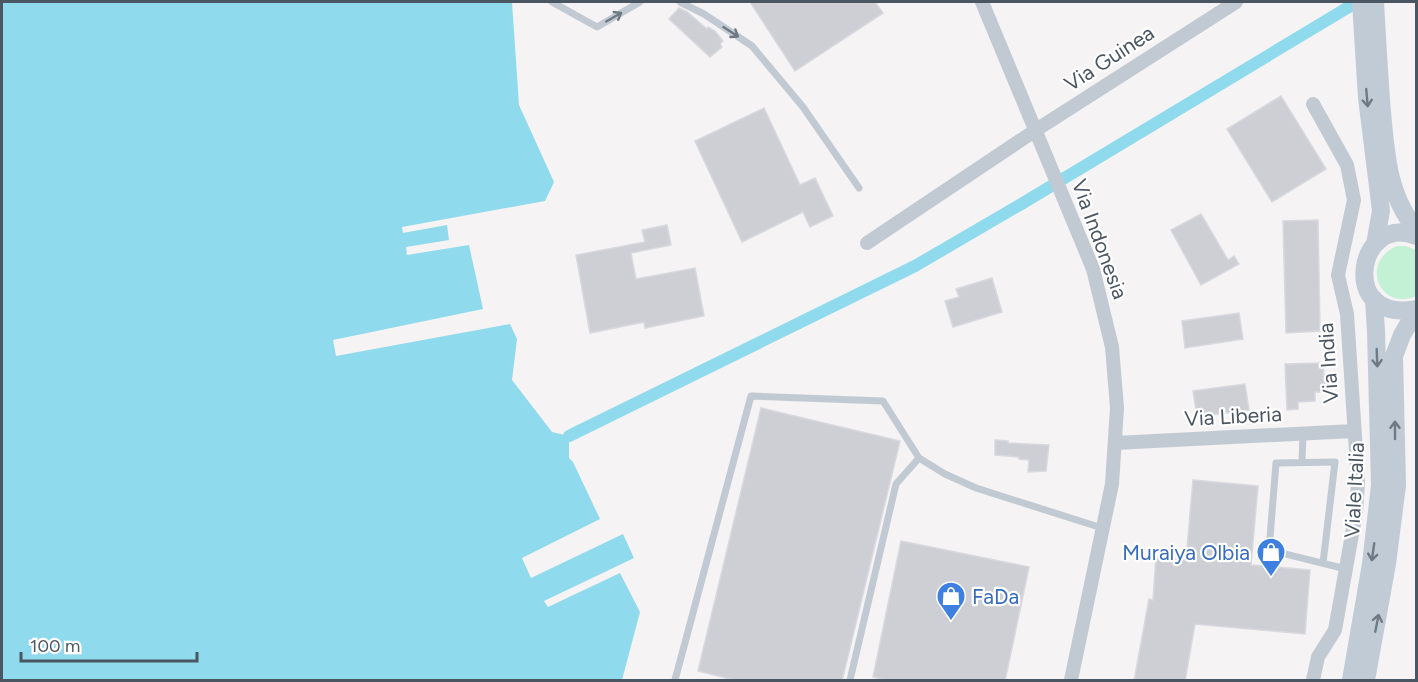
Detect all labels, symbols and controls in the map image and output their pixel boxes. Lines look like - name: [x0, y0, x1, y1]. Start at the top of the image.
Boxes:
- one-way arrow: [605, 10, 622, 22]
- street label: Via Guinea: [1060, 20, 1158, 96]
- one-way arrow: [722, 25, 739, 38]
- one-way arrow: [1362, 87, 1373, 107]
- street label: Via Indonesia: [1067, 176, 1133, 302]
- street label: Via India: [1313, 322, 1343, 404]
- one-way arrow: [1371, 347, 1383, 367]
- street label: Via Liberia: [1184, 401, 1282, 431]
- one-way arrow: [1389, 420, 1401, 440]
- street label: Viale Italia: [1339, 441, 1369, 539]
- shop icon: Muraiya Olbia: [1255, 536, 1287, 578]
- place label: Muraiya Olbia: [1122, 540, 1250, 565]
- one-way arrow: [1367, 542, 1378, 562]
- shop icon: FaDa: [935, 580, 967, 622]
- place label: FaDa: [972, 584, 1019, 609]
- one-way arrow: [1372, 614, 1383, 633]
- scale bar: [21, 625, 196, 663]
- text: 100 m: [30, 635, 80, 657]

